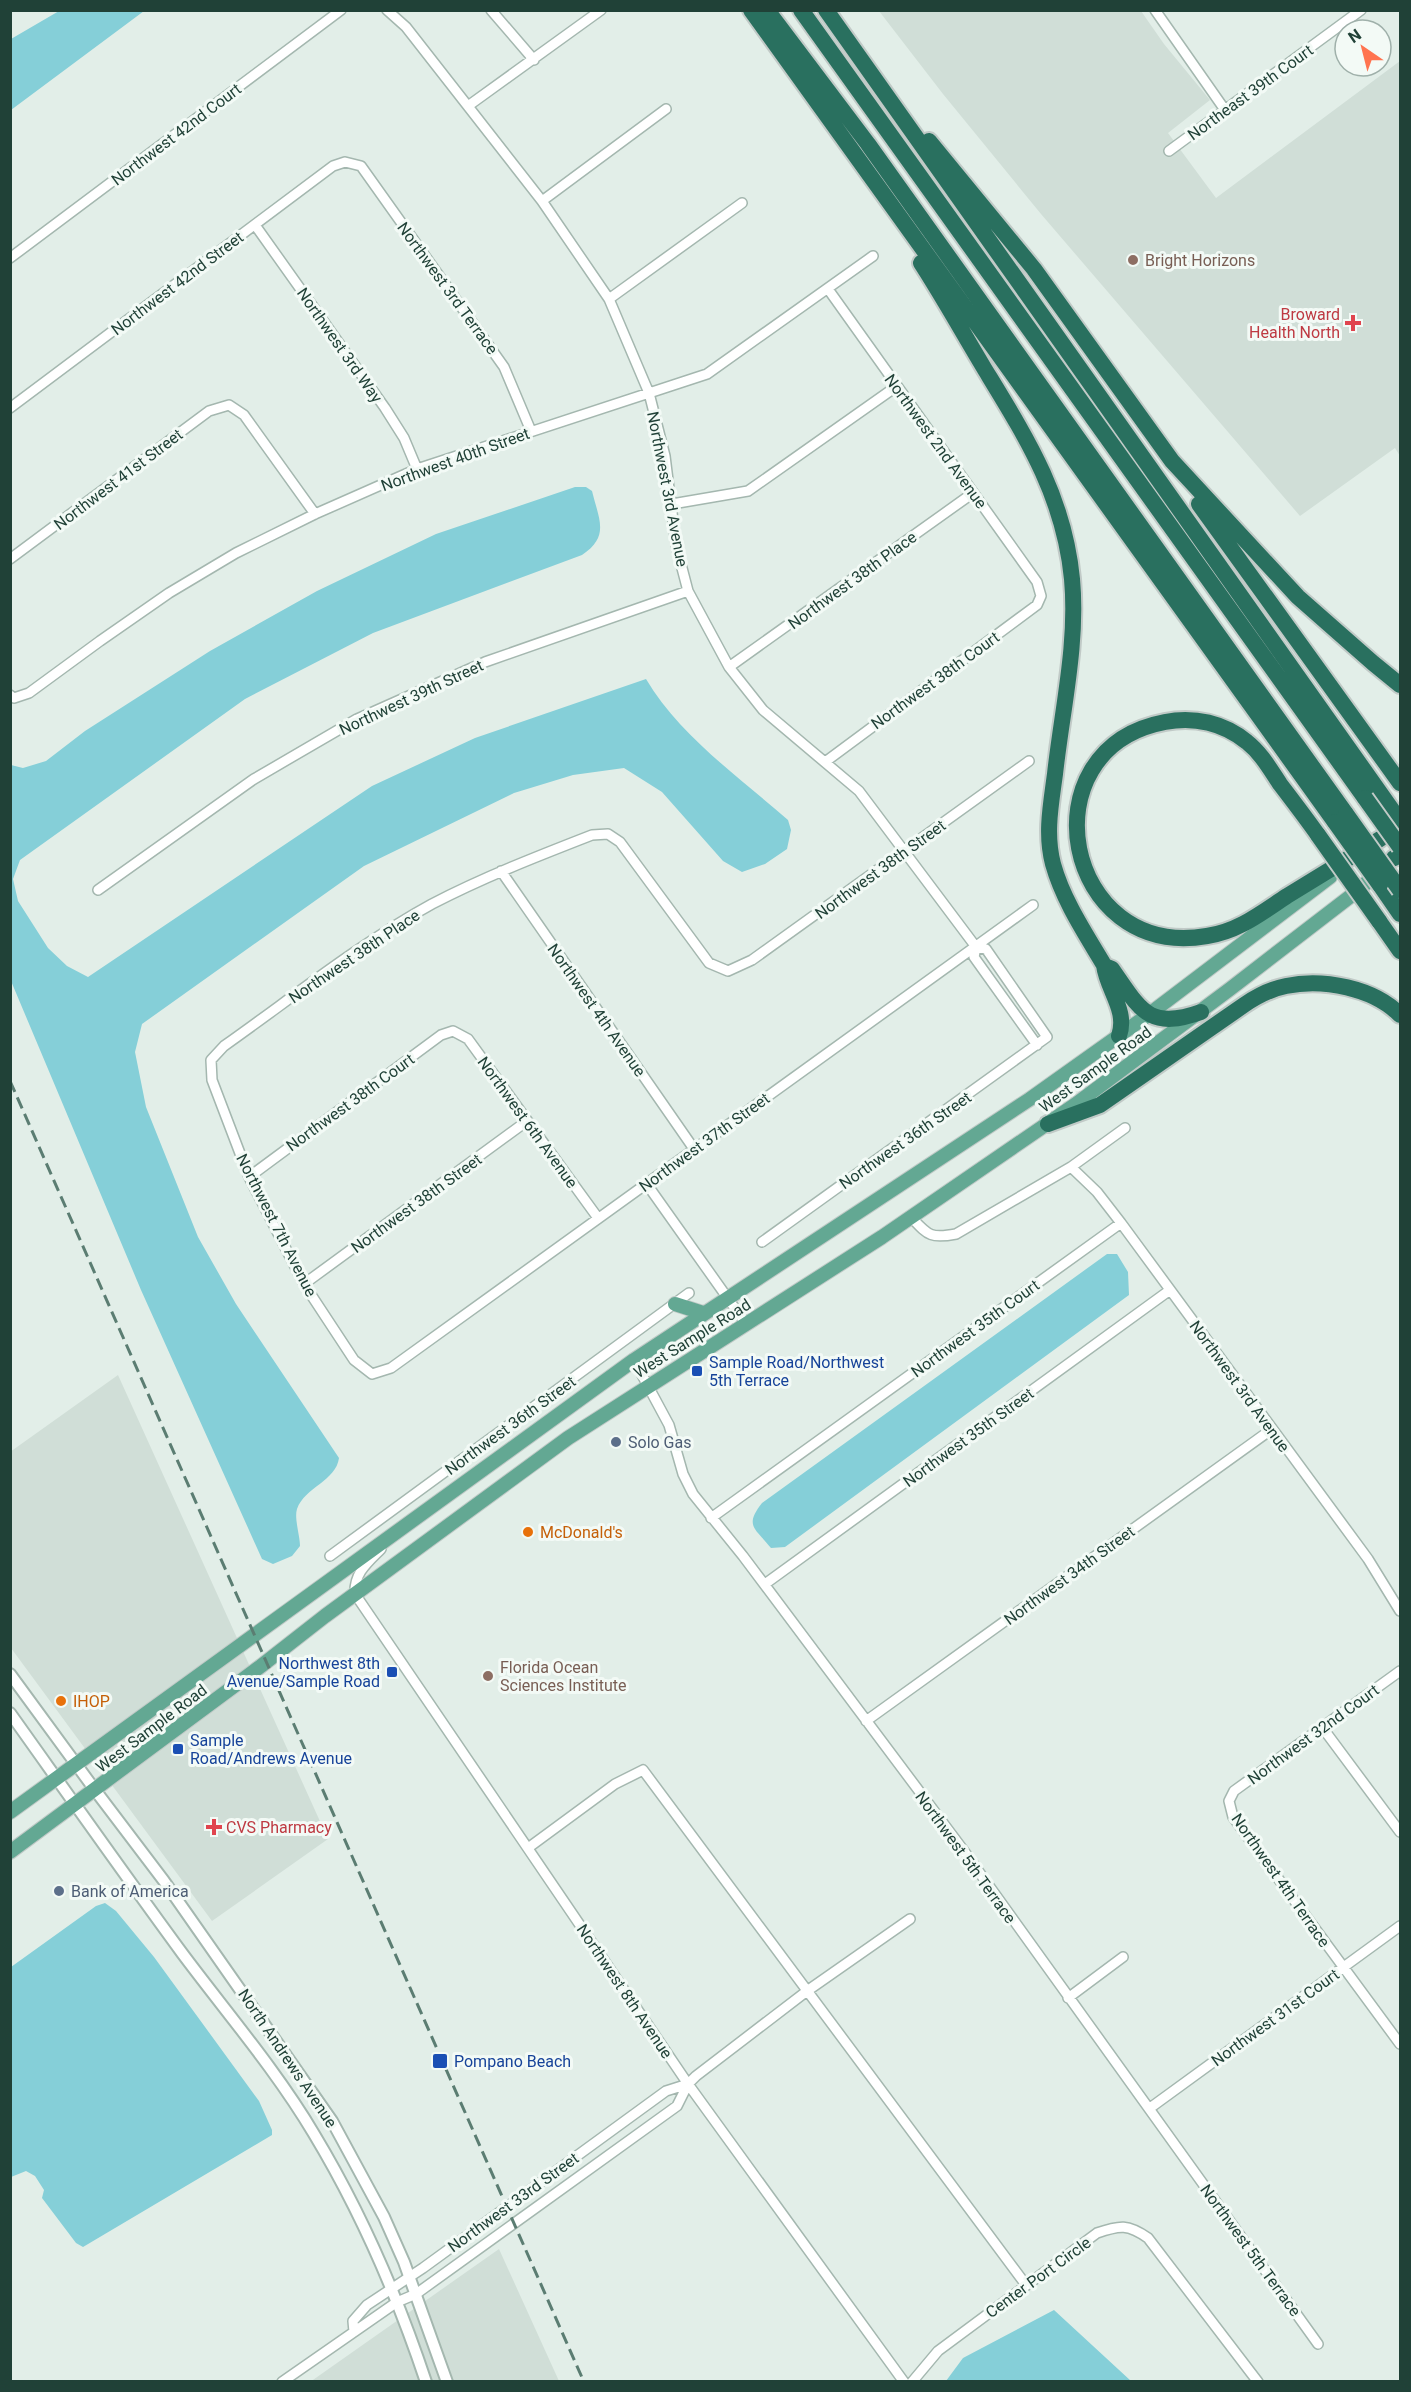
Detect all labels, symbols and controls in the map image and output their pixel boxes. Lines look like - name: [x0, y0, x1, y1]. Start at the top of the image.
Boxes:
- north arrow: [1333, 18, 1393, 78]
- text: N: [1345, 25, 1365, 47]
- street label: Northeast 39th Court: [1184, 41, 1317, 144]
- street label: Northwest 42nd Court: [108, 79, 245, 189]
- street label: Northwest 3rd Terrace: [393, 219, 502, 358]
- street label: Northwest 42nd Street: [108, 228, 247, 339]
- place label: Bright Horizons: [1145, 251, 1255, 270]
- marker: Bright Horizons: [1126, 253, 1140, 267]
- street label: Northwest 3rd Way: [293, 284, 387, 407]
- place label: Broward Health North: [1249, 305, 1340, 342]
- marker: Broward Health North: [1344, 314, 1362, 332]
- street label: Northwest 2nd Avenue: [880, 370, 991, 512]
- street label: Northwest 3rd Avenue: [643, 410, 692, 568]
- street label: Northwest 40th Street: [378, 424, 532, 495]
- street label: Northwest 41st Street: [50, 425, 186, 534]
- street label: Northwest 38th Place: [784, 527, 920, 633]
- street label: Northwest 38th Court: [868, 628, 1003, 733]
- street label: Northwest 39th Street: [336, 656, 486, 739]
- street label: Northwest 38th Street: [811, 816, 949, 923]
- street label: Northwest 38th Place: [285, 906, 423, 1007]
- street label: Northwest 4th Avenue: [544, 940, 650, 1080]
- street label: West Sample Road: [1035, 1022, 1155, 1117]
- street label: Northwest 38th Court: [283, 1050, 418, 1155]
- street label: Northwest 6th Avenue: [474, 1053, 582, 1192]
- street label: Northwest 36th Street: [836, 1088, 975, 1193]
- street label: Northwest 37th Street: [635, 1089, 773, 1196]
- street label: Northwest 38th Street: [347, 1150, 485, 1257]
- street label: Northwest 7th Avenue: [232, 1151, 321, 1300]
- street label: Northwest 35th Court: [908, 1276, 1043, 1381]
- street label: West Sample Road: [630, 1295, 754, 1382]
- street label: Northwest 3rd Avenue: [1185, 1317, 1294, 1456]
- place label: Sample Road/Northwest 5th Terrace: [709, 1353, 884, 1390]
- marker: Sample Road/Northwest 5th Terrace: [690, 1364, 704, 1378]
- street label: Northwest 36th Street: [441, 1372, 579, 1479]
- street label: Northwest 35th Street: [899, 1384, 1037, 1491]
- place label: Solo Gas: [628, 1433, 691, 1452]
- marker: Solo Gas: [609, 1435, 623, 1449]
- street label: Northwest 34th Street: [1000, 1522, 1138, 1629]
- place label: McDonald's: [540, 1523, 623, 1542]
- marker: McDonald's: [521, 1525, 535, 1539]
- place label: Northwest 8th Avenue/Sample Road: [227, 1654, 380, 1691]
- place label: Florida Ocean Sciences Institute: [500, 1658, 627, 1695]
- marker: Northwest 8th Avenue/Sample Road: [385, 1665, 399, 1679]
- marker: Florida Ocean Sciences Institute: [481, 1669, 495, 1683]
- street label: West Sample Road: [92, 1680, 211, 1776]
- street label: Northwest 32nd Court: [1244, 1680, 1383, 1788]
- place label: IHOP: [73, 1692, 110, 1711]
- marker: IHOP: [54, 1694, 68, 1708]
- place label: Sample Road/Andrews Avenue: [190, 1731, 352, 1768]
- marker: Sample Road/Andrews Avenue: [171, 1742, 185, 1756]
- street label: Northwest 5th Terrace: [911, 1788, 1020, 1927]
- street label: Northwest 4th Terrace: [1227, 1810, 1334, 1951]
- place label: CVS Pharmacy: [226, 1818, 332, 1837]
- marker: CVS Pharmacy: [207, 1820, 221, 1834]
- place label: Bank of America: [71, 1882, 189, 1901]
- marker: Bank of America: [52, 1884, 66, 1898]
- street label: Northwest 8th Avenue: [573, 1921, 677, 2062]
- street label: Northwest 31st Court: [1208, 1965, 1343, 2070]
- street label: North Andrews Avenue: [234, 1985, 341, 2131]
- marker: Pompano Beach: [431, 2052, 449, 2070]
- place label: Pompano Beach: [454, 2052, 571, 2071]
- street label: Northwest 33rd Street: [444, 2149, 582, 2256]
- street label: Northwest 5th Terrace: [1196, 2181, 1305, 2320]
- street label: Center Port Circle: [982, 2233, 1095, 2322]

